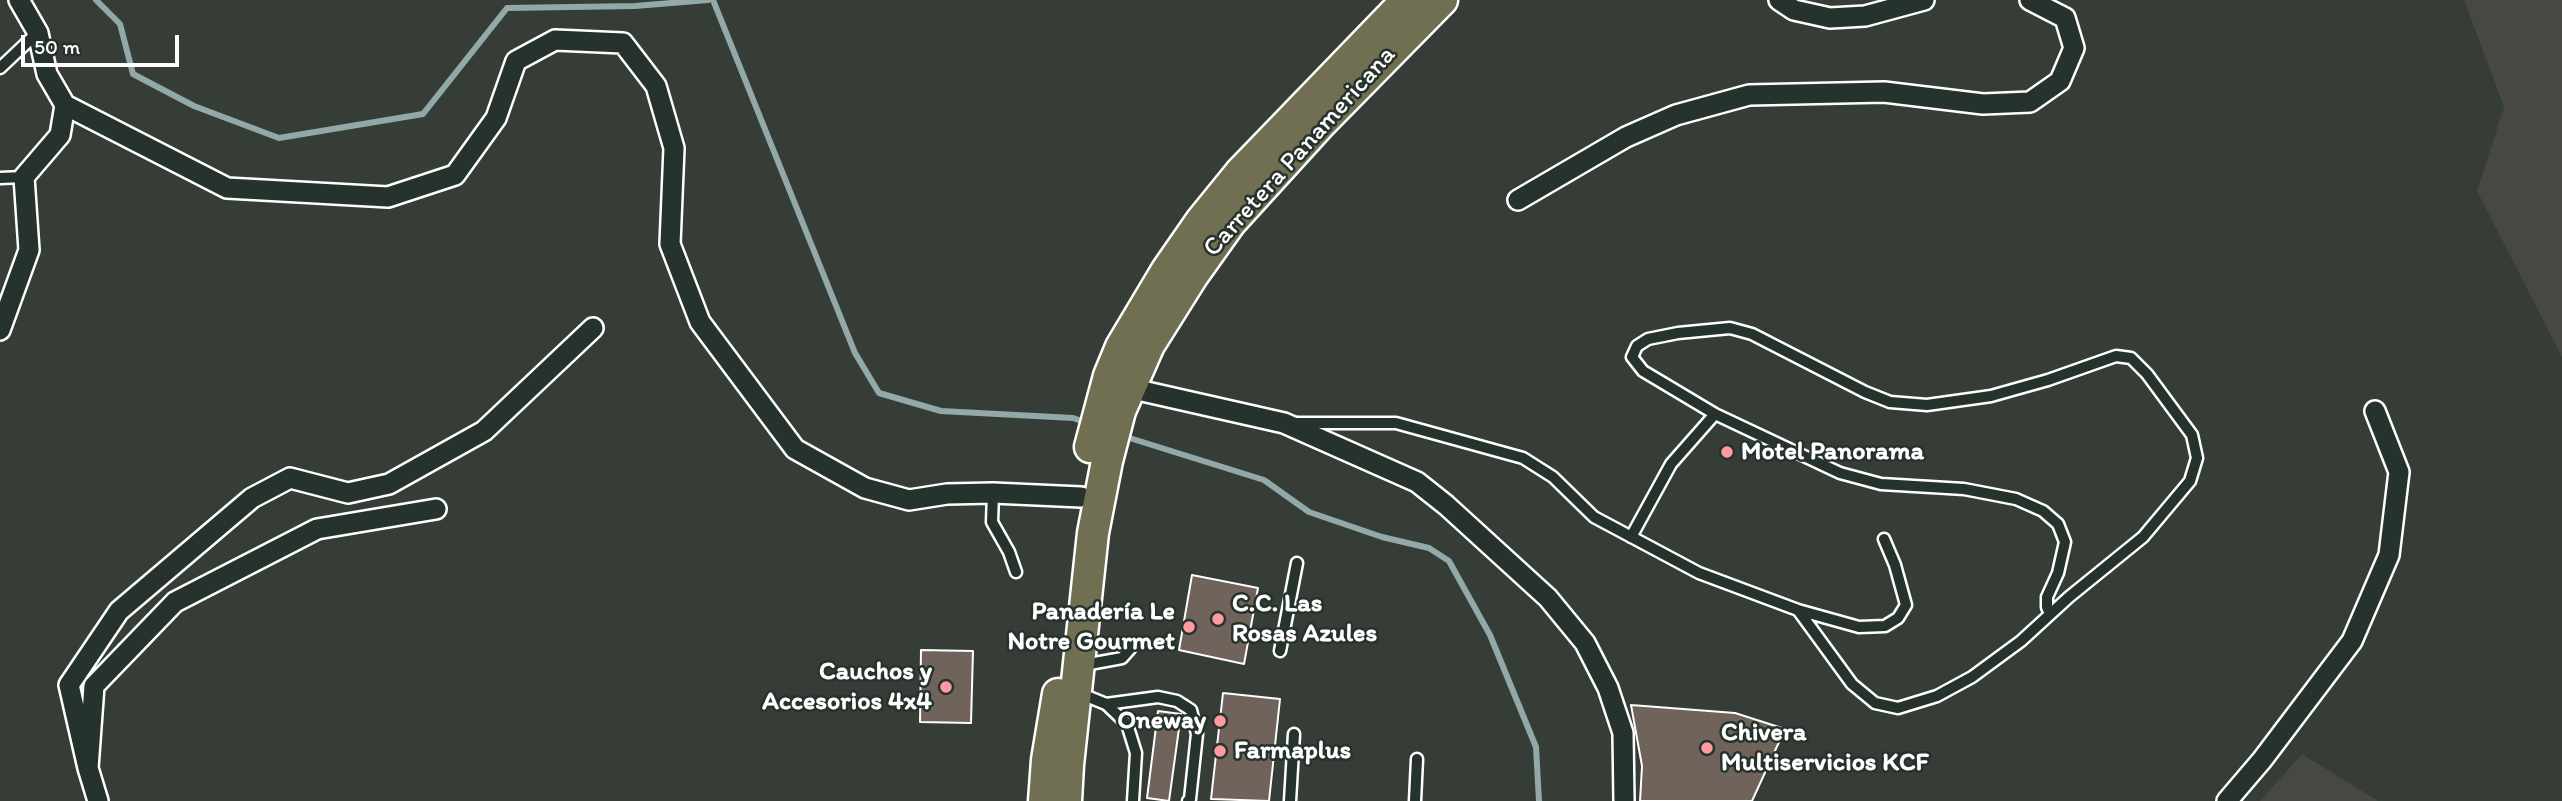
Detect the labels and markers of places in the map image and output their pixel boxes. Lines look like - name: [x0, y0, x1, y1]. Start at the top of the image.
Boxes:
- place label: Motel Panorama: [1741, 436, 1924, 468]
- marker: Motel Panorama: [1719, 444, 1735, 460]
- place label: C.C. Las Rosas Azules: [1232, 588, 1377, 650]
- place label: Panadería Le Notre Gourmet: [1007, 596, 1175, 658]
- marker: C.C. Las Rosas Azules: [1210, 611, 1226, 627]
- marker: Panadería Le Notre Gourmet: [1181, 619, 1197, 635]
- place label: Cauchos y Accesorios 4x4: [762, 656, 932, 718]
- marker: Cauchos y Accesorios 4x4: [938, 679, 954, 695]
- place label: Oneway: [1117, 705, 1206, 737]
- marker: Oneway: [1212, 713, 1228, 729]
- place label: Chivera Multiservicios KCF: [1721, 717, 1929, 778]
- place label: Farmaplus: [1234, 735, 1351, 767]
- marker: Chivera Multiservicios KCF: [1699, 740, 1715, 756]
- marker: Farmaplus: [1212, 743, 1228, 759]

